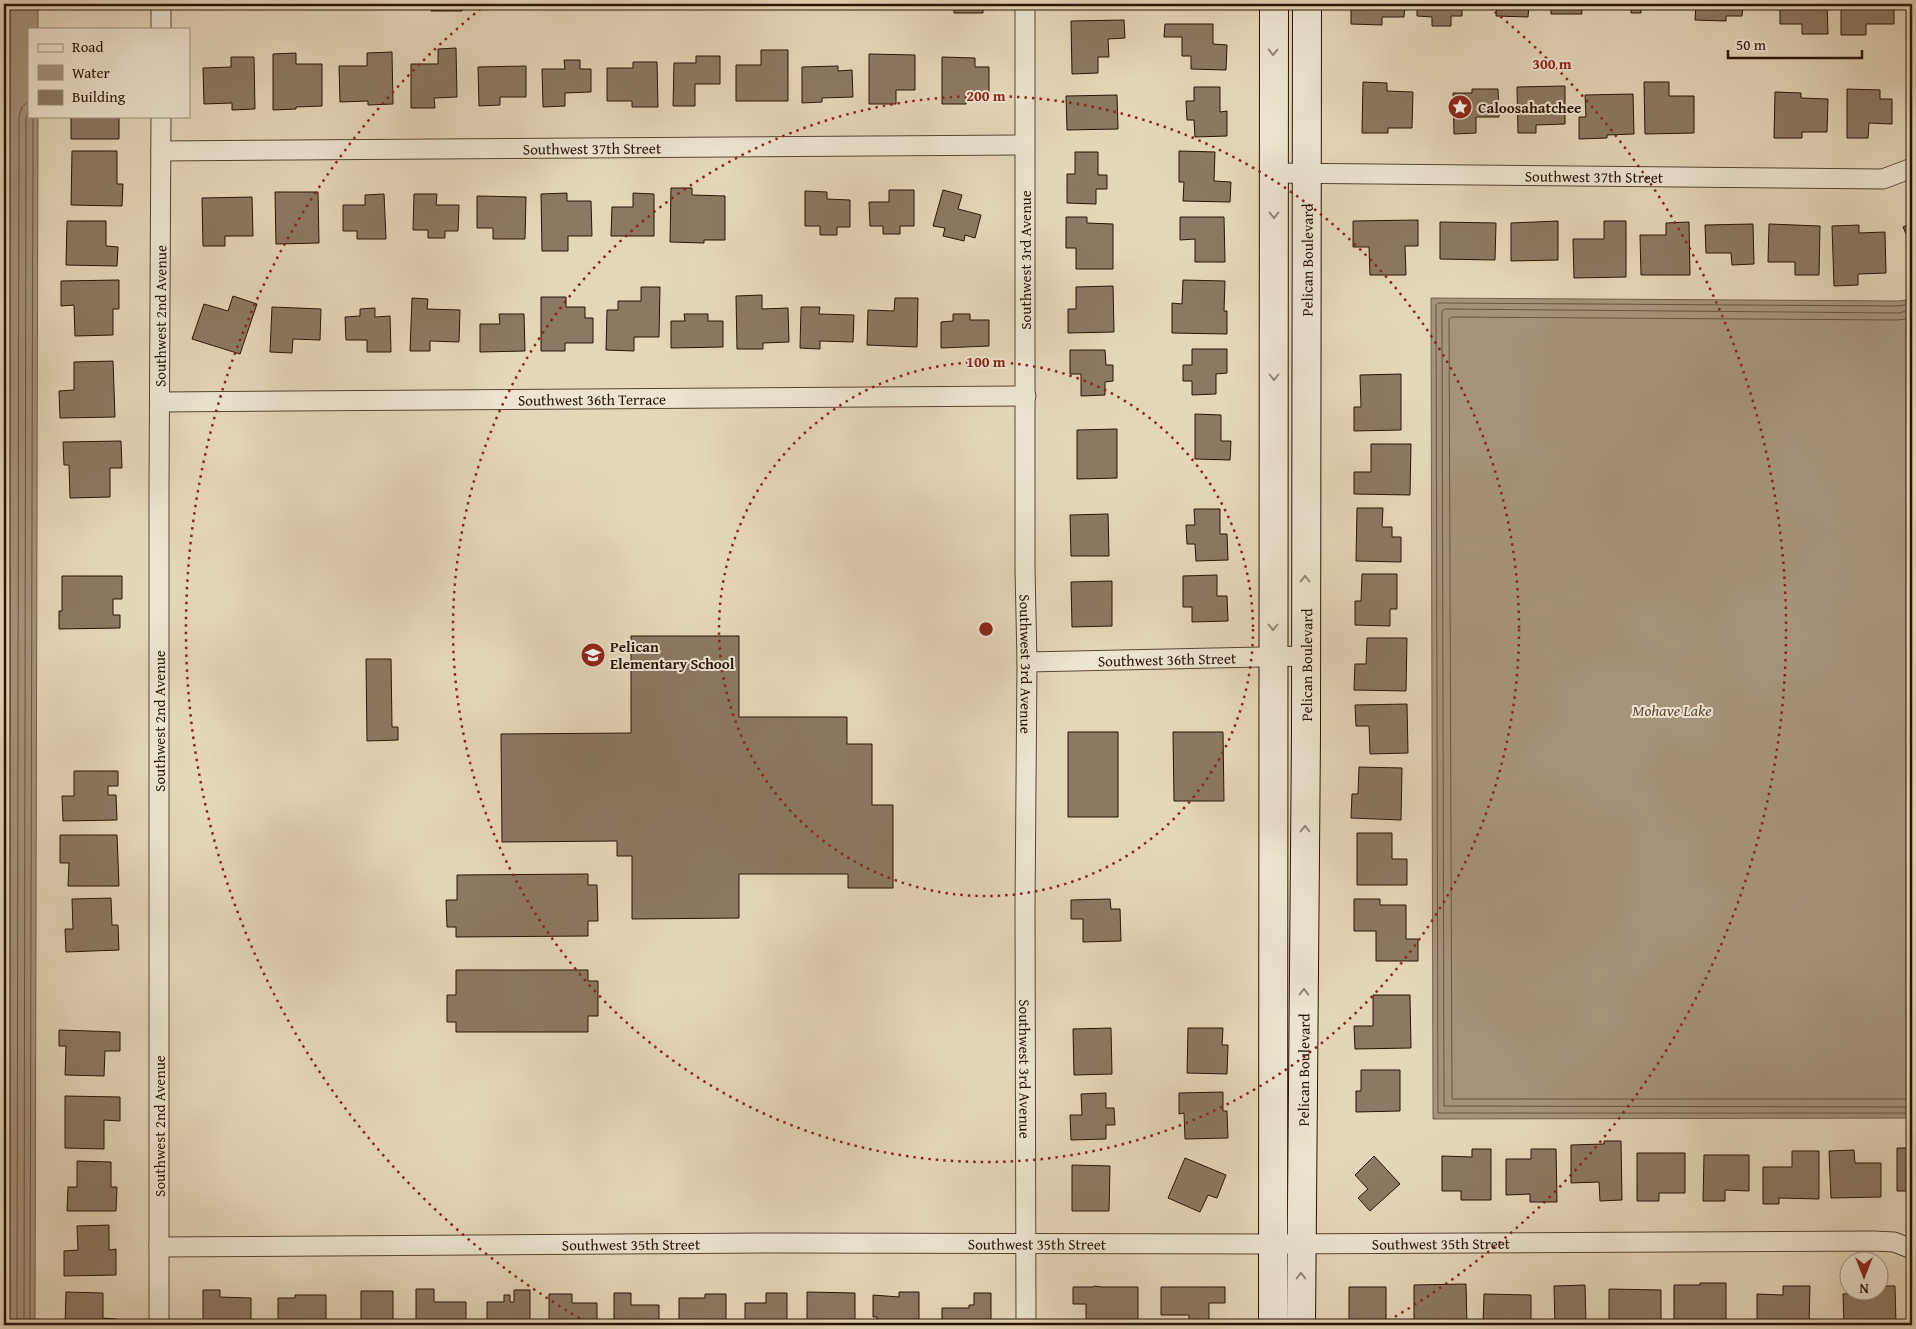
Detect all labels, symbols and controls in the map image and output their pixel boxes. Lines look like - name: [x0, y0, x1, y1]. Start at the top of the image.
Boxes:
- legend: [28, 28, 190, 118]
- scale bar: [1728, 28, 1862, 60]
- text: 50 m: [1736, 34, 1767, 55]
- text: Road: [72, 36, 103, 57]
- one-way arrow: [1268, 49, 1278, 57]
- text: 300 m: [1532, 53, 1572, 74]
- text: Water: [72, 62, 110, 83]
- text: 200 m: [966, 85, 1006, 106]
- text: Building: [72, 86, 126, 107]
- place icon: Caloosahatchee: [1447, 94, 1473, 120]
- place label: Caloosahatchee: [1478, 97, 1581, 118]
- street label: Southwest 37th Street: [523, 137, 662, 159]
- street label: Southwest 37th Street: [1525, 165, 1664, 187]
- street label: Southwest 3rd Avenue: [1015, 190, 1036, 330]
- street label: Pelican Boulevard: [1296, 204, 1317, 317]
- one-way arrow: [1269, 212, 1279, 219]
- street label: Southwest 2nd Avenue: [149, 245, 171, 387]
- text: 100 m: [966, 351, 1006, 372]
- one-way arrow: [1269, 374, 1279, 382]
- street label: Southwest 36th Terrace: [518, 388, 666, 410]
- one-way arrow: [1300, 575, 1311, 583]
- street label: Southwest 3rd Avenue: [1015, 594, 1038, 734]
- street label: Pelican Boulevard: [1296, 609, 1317, 722]
- centre of rings: [977, 620, 995, 638]
- one-way arrow: [1268, 624, 1278, 632]
- place label: Pelican Elementary School: [610, 636, 735, 674]
- school or university icon: Pelican Elementary School: [580, 642, 606, 668]
- street label: Southwest 36th Street: [1098, 647, 1237, 671]
- street label: Southwest 2nd Avenue: [149, 650, 170, 792]
- water label: Mohave Lake: [1632, 698, 1712, 722]
- one-way arrow: [1300, 825, 1311, 833]
- one-way arrow: [1299, 987, 1309, 995]
- street label: Southwest 3rd Avenue: [1015, 999, 1036, 1139]
- street label: Pelican Boulevard: [1292, 1013, 1314, 1127]
- street label: Southwest 2nd Avenue: [149, 1055, 170, 1197]
- street label: Southwest 35th Street: [1372, 1232, 1511, 1254]
- street label: Southwest 35th Street: [562, 1233, 701, 1255]
- street label: Southwest 35th Street: [968, 1233, 1107, 1254]
- north arrow: [1838, 1252, 1888, 1302]
- one-way arrow: [1296, 1272, 1306, 1280]
- text: N: [1859, 1279, 1869, 1299]

